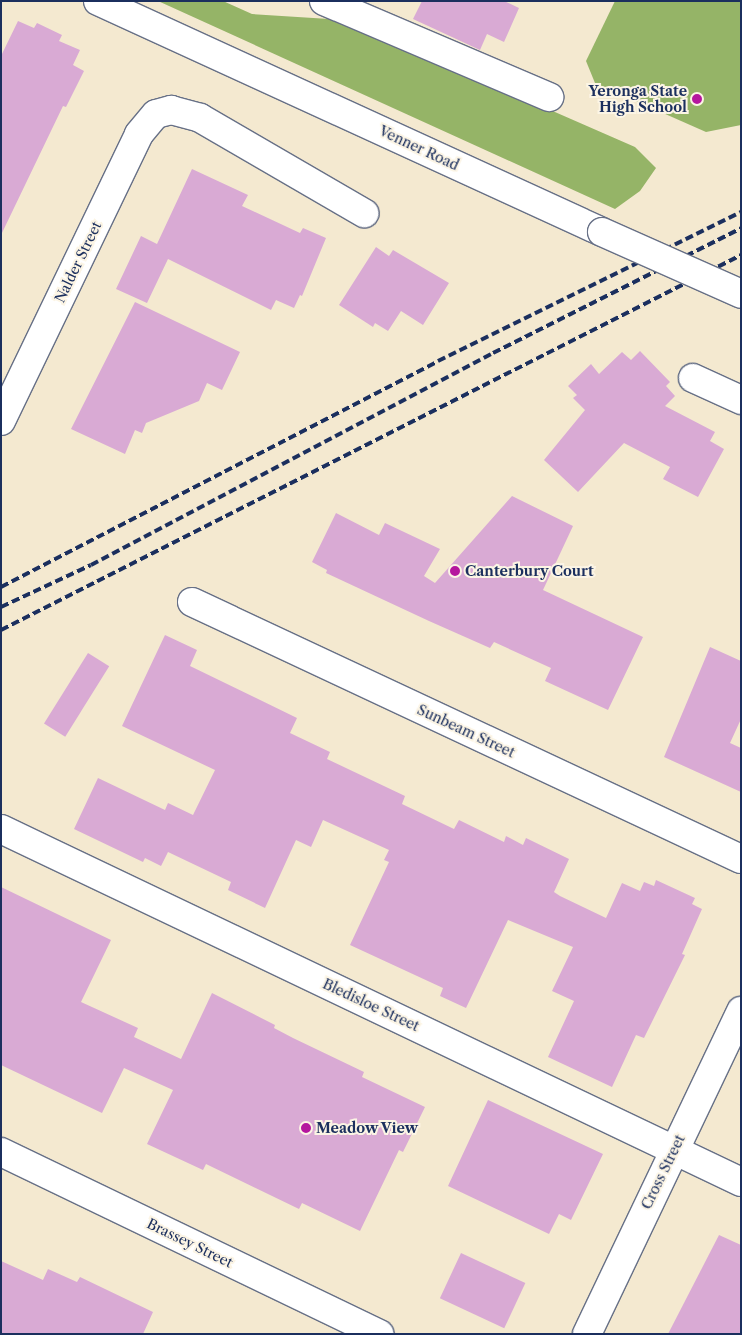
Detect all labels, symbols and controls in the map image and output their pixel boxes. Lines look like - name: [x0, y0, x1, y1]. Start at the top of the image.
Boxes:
- place label: Yeronga State High School: [588, 83, 687, 115]
- marker: Yeronga State High School: [691, 93, 703, 105]
- street label: Venner Road: [376, 122, 462, 174]
- street label: Nalder Street: [51, 219, 105, 305]
- place label: Canterbury Court: [465, 563, 594, 579]
- marker: Canterbury Court: [449, 565, 461, 577]
- street label: Sunbeam Street: [414, 701, 518, 761]
- street label: Bledisloe Street: [320, 975, 422, 1035]
- place label: Meadow View: [316, 1120, 419, 1136]
- marker: Meadow View: [300, 1122, 312, 1134]
- street label: Cross Street: [638, 1132, 688, 1212]
- street label: Brassey Street: [144, 1215, 236, 1271]

